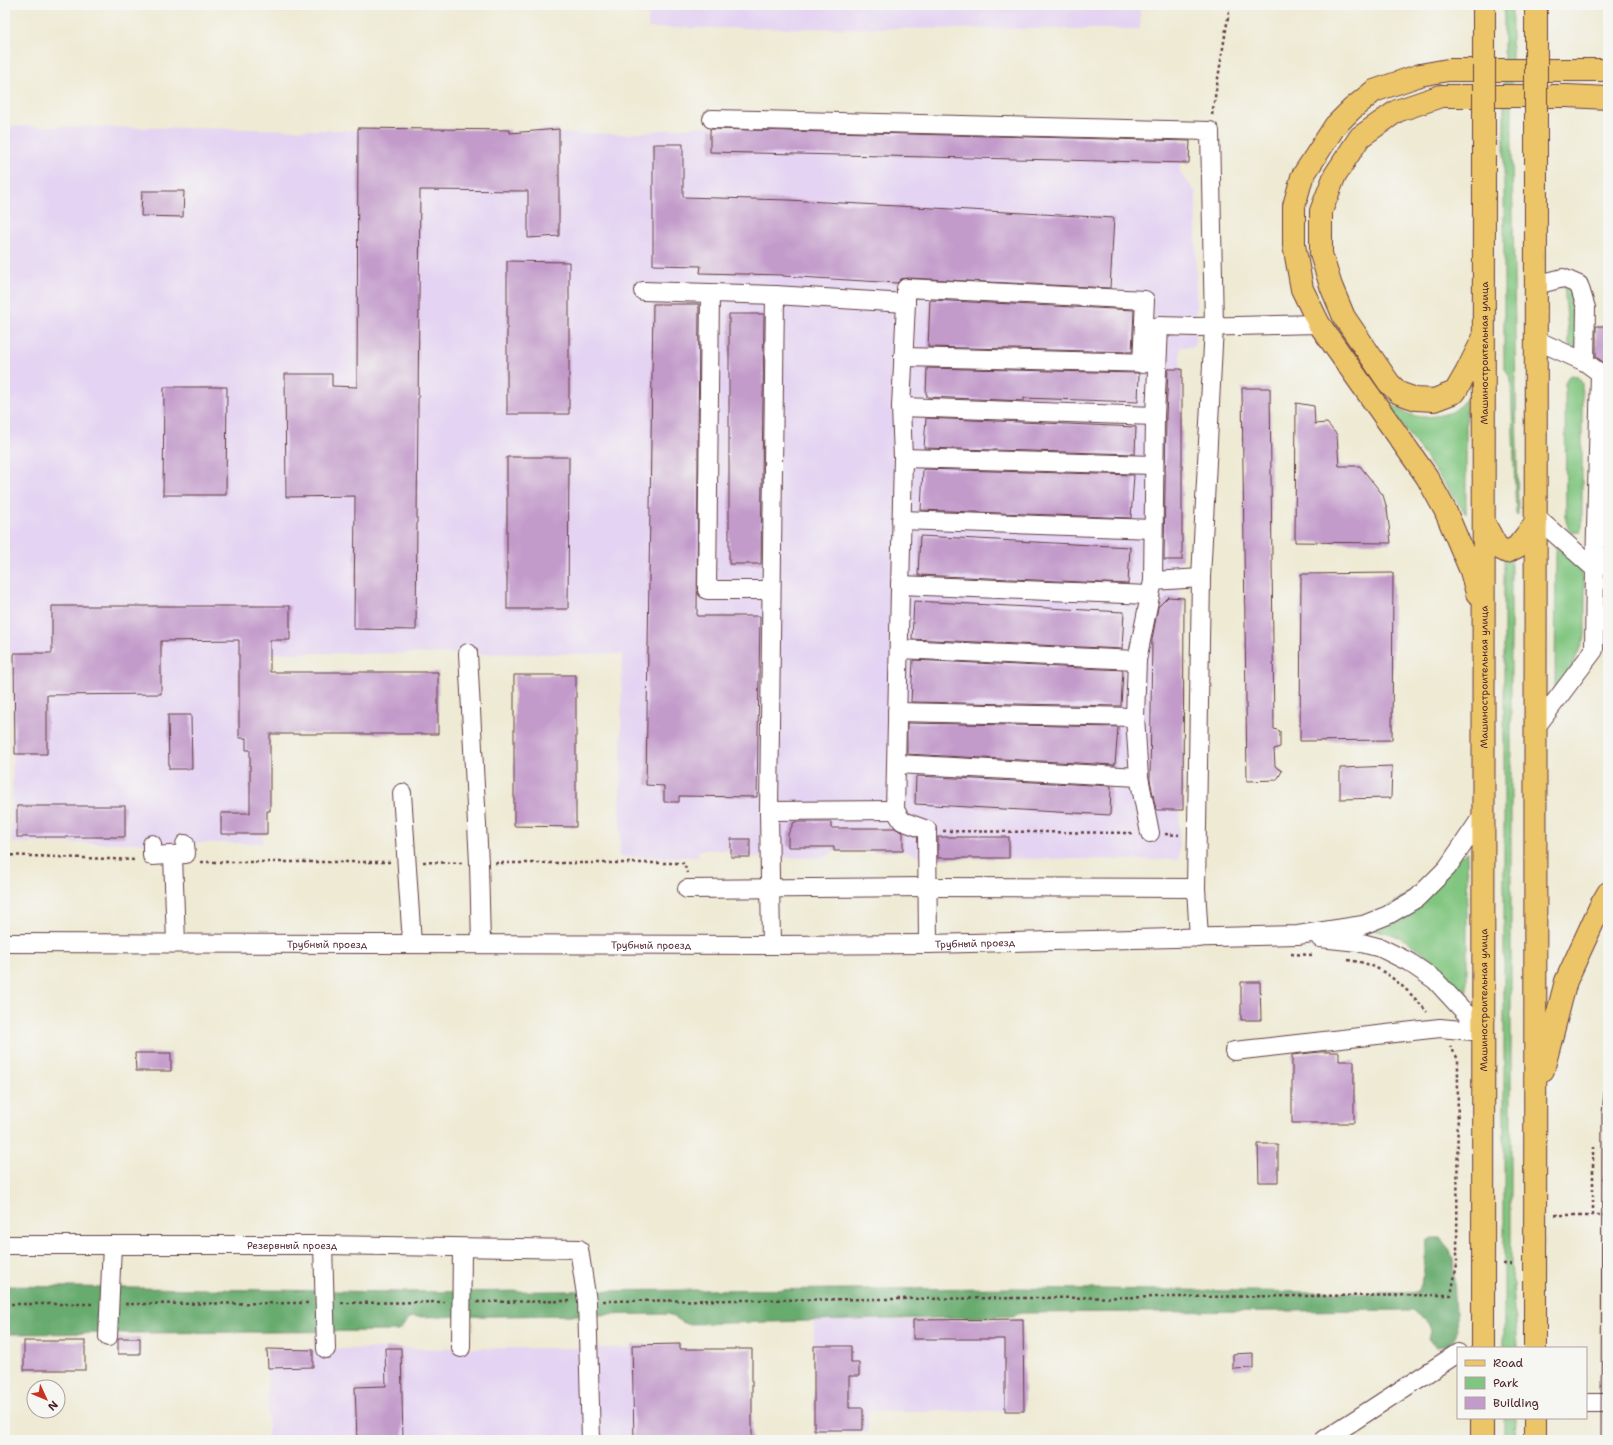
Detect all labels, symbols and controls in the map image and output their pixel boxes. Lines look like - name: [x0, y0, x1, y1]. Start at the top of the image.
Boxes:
- street label: Машиностроительная улица: [1478, 281, 1491, 425]
- street label: Машиностроительная улица: [1478, 605, 1491, 749]
- street label: Машиностроительная улица: [1477, 928, 1490, 1072]
- street label: Трубный проезд: [935, 936, 1016, 951]
- street label: Трубный проезд: [287, 938, 368, 951]
- street label: Трубный проезд: [611, 939, 692, 952]
- street label: Резервный проезд: [247, 1239, 338, 1252]
- legend: [1457, 1347, 1587, 1419]
- text: Road: [1493, 1355, 1524, 1371]
- text: Park: [1493, 1375, 1519, 1391]
- north arrow: [26, 1379, 66, 1419]
- text: Building: [1493, 1395, 1539, 1411]
- text: N: [44, 1397, 61, 1414]

